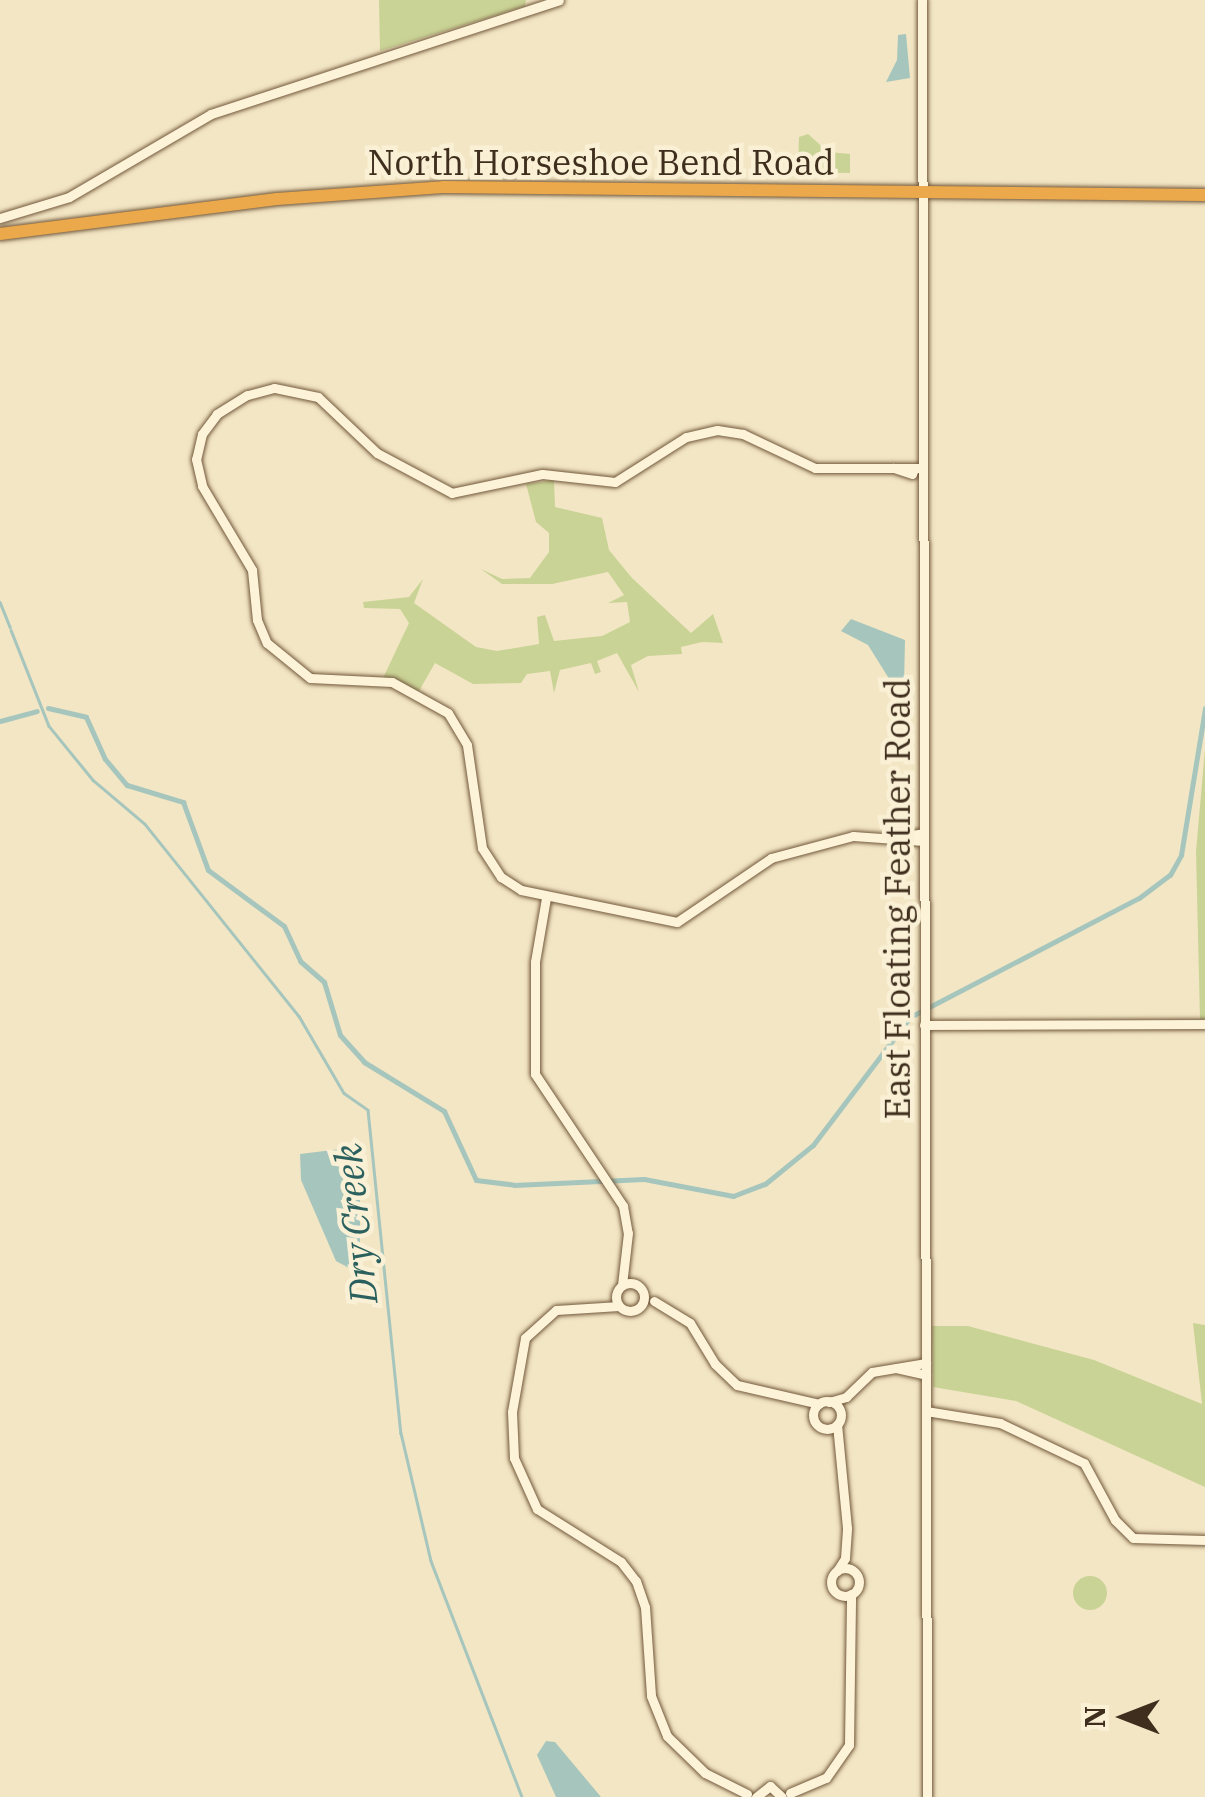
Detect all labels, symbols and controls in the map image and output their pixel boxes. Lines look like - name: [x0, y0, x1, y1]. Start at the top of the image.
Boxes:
- street label: North Horseshoe Bend Road: [368, 141, 834, 183]
- street label: East Floating Feather Road: [876, 678, 918, 1120]
- water label: Dry Creek: [324, 1142, 386, 1306]
- north arrow: [1075, 1667, 1175, 1767]
- text: N: [1076, 1706, 1113, 1728]

